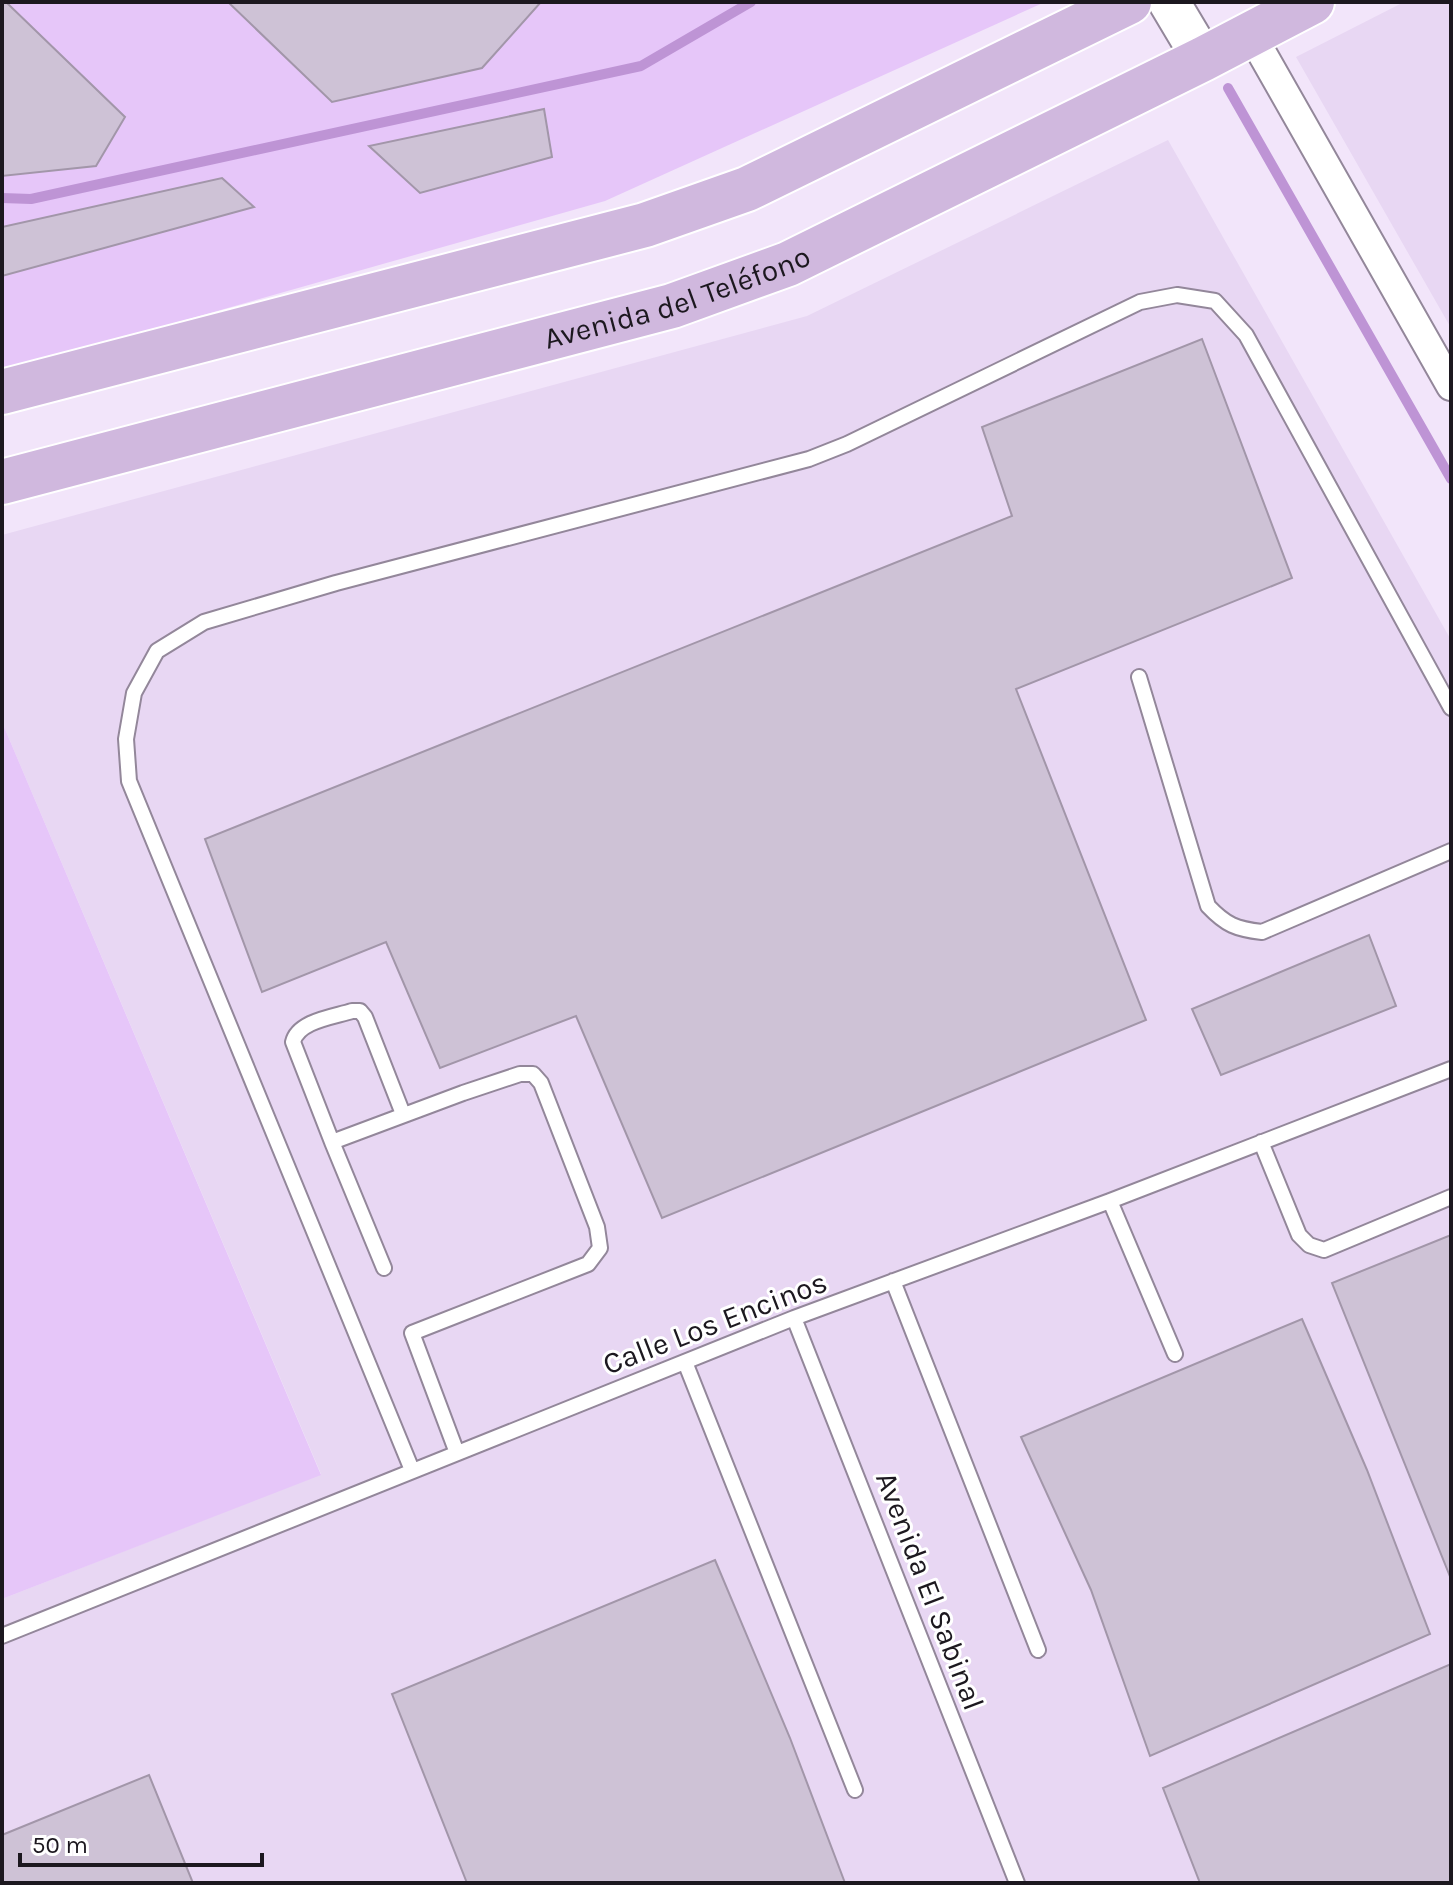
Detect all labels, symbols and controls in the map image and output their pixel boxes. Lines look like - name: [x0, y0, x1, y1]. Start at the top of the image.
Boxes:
- street label: Avenida del Teléfono: [540, 238, 816, 357]
- street label: Calle Los Encinos: [598, 1264, 832, 1382]
- street label: Avenida El Sabinal: [868, 1467, 992, 1715]
- scale bar: [20, 1817, 262, 1867]
- text: 50 m: [32, 1831, 88, 1859]

